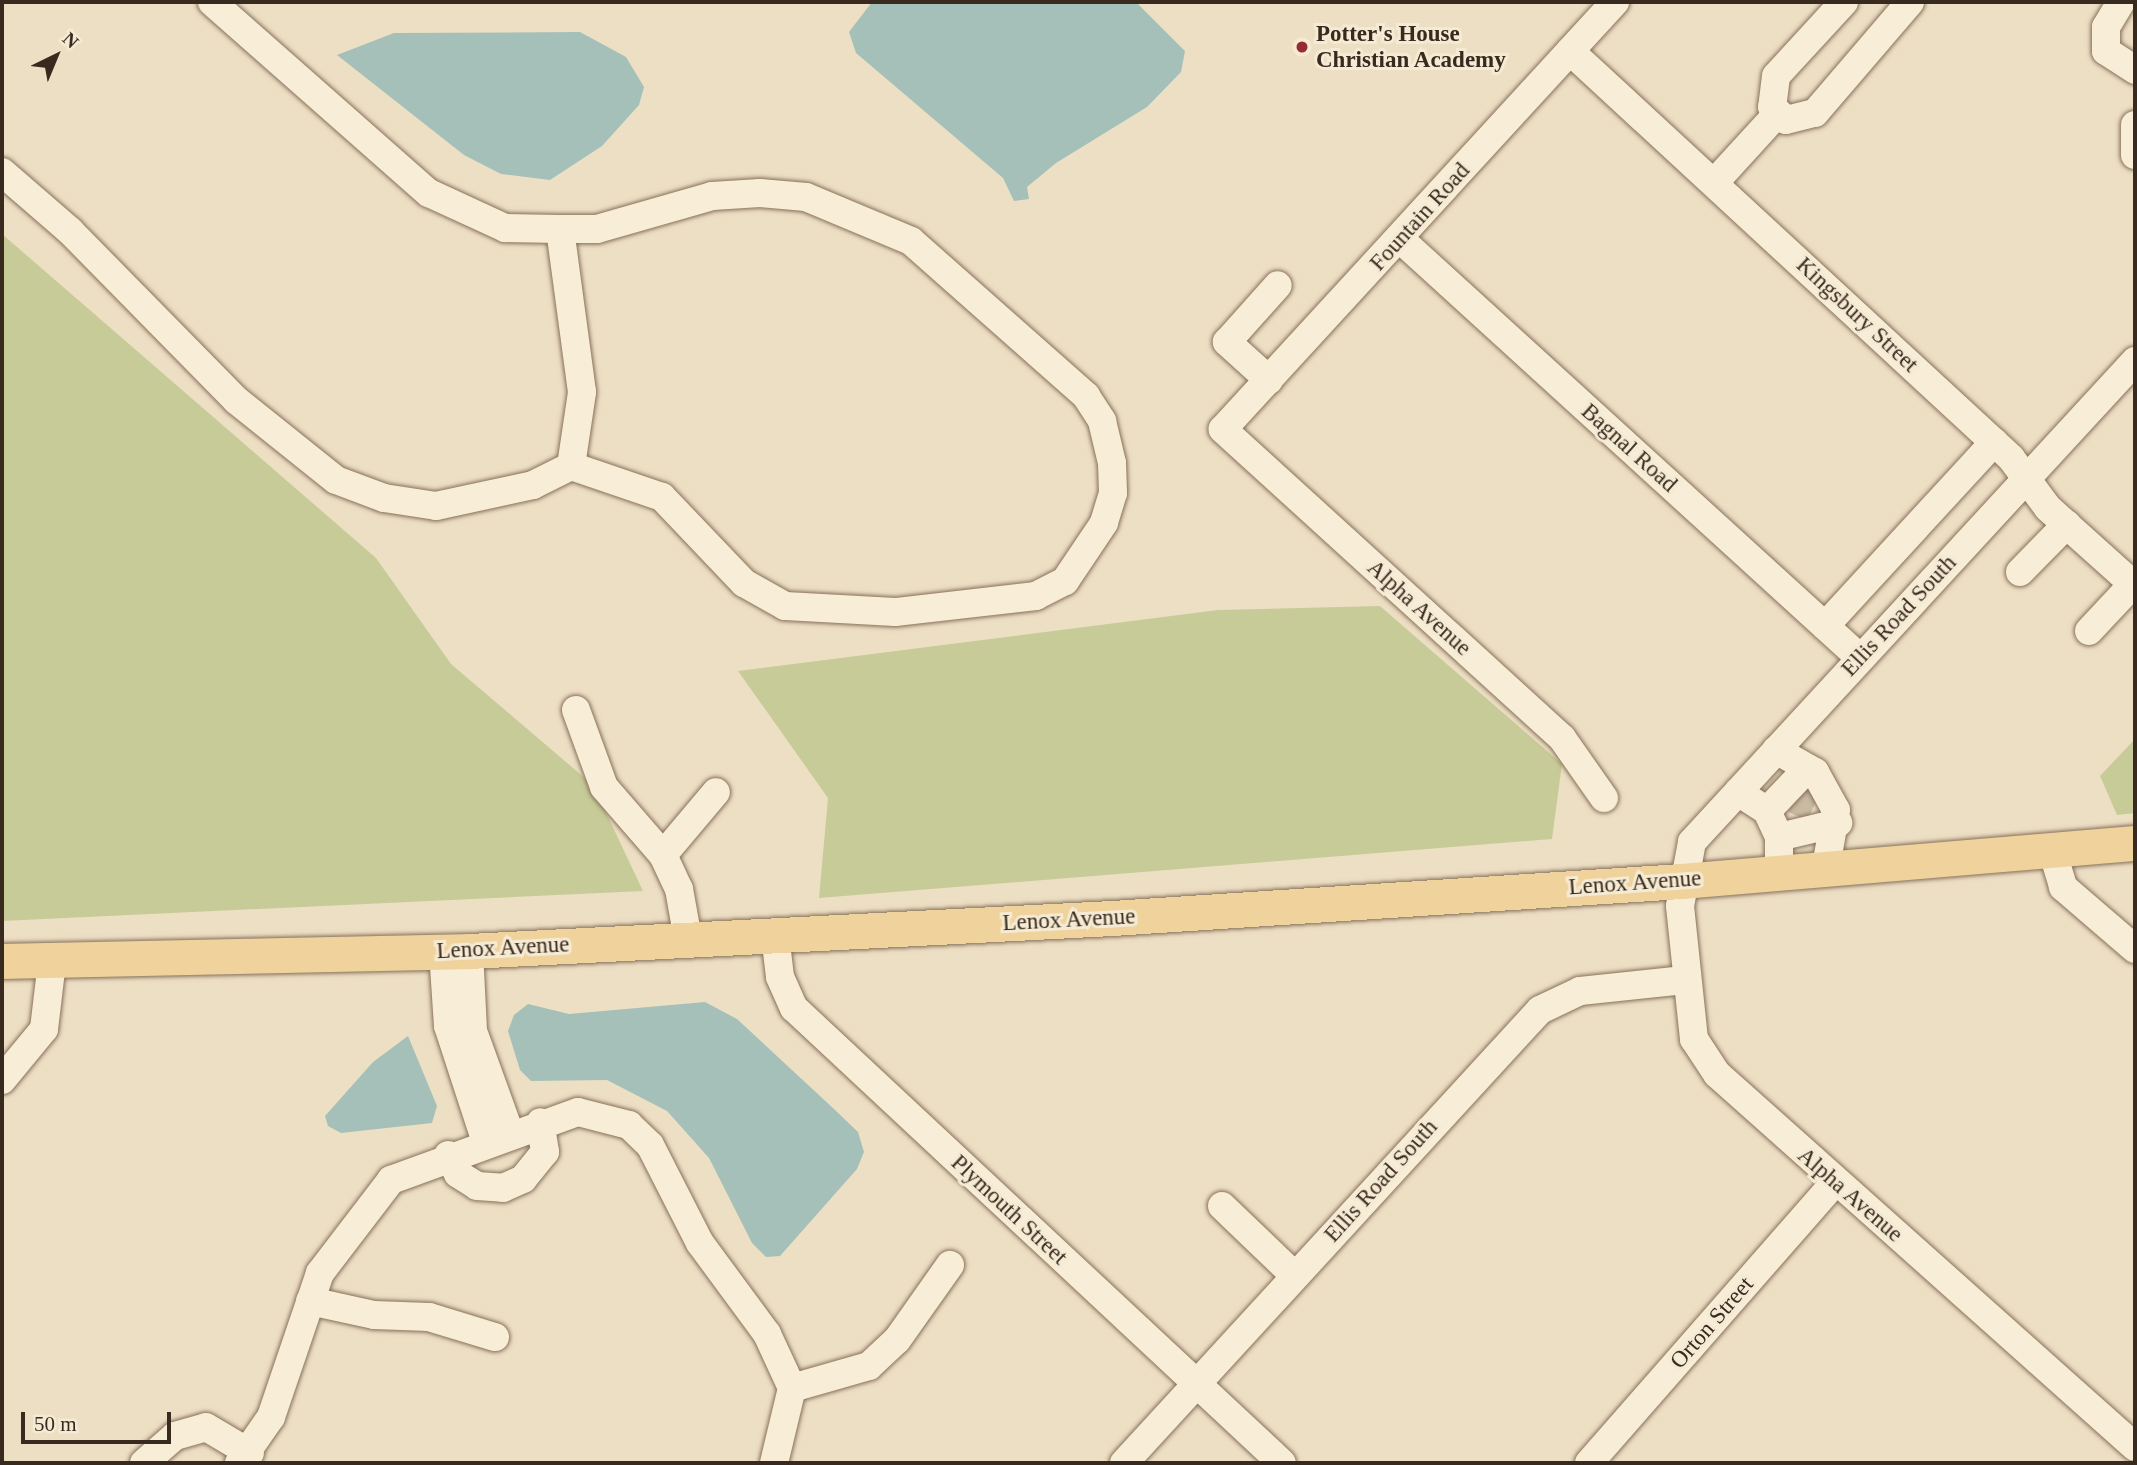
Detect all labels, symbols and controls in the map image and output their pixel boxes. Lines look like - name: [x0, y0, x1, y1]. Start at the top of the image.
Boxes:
- place label: Potter's House Christian Academy: [1316, 20, 1507, 74]
- north arrow: [21, 21, 91, 91]
- text: N: [58, 28, 83, 53]
- marker: Potter's House Christian Academy: [1294, 39, 1310, 55]
- street label: Fountain Road: [1364, 157, 1476, 277]
- street label: Kingsbury Street: [1790, 252, 1924, 378]
- street label: Bagnal Road: [1575, 398, 1683, 498]
- street label: Ellis Road South: [1836, 550, 1962, 682]
- street label: Alpha Avenue: [1361, 554, 1477, 662]
- street label: Lenox Avenue: [1567, 865, 1703, 901]
- street label: Lenox Avenue: [1001, 903, 1137, 937]
- street label: Lenox Avenue: [435, 931, 571, 965]
- street label: Ellis Road South: [1319, 1114, 1443, 1248]
- street label: Alpha Avenue: [1791, 1141, 1909, 1249]
- street label: Plymouth Street: [945, 1149, 1073, 1271]
- street label: Orton Street: [1664, 1271, 1760, 1375]
- scale bar: [24, 1398, 175, 1442]
- text: 50 m: [34, 1412, 77, 1436]

